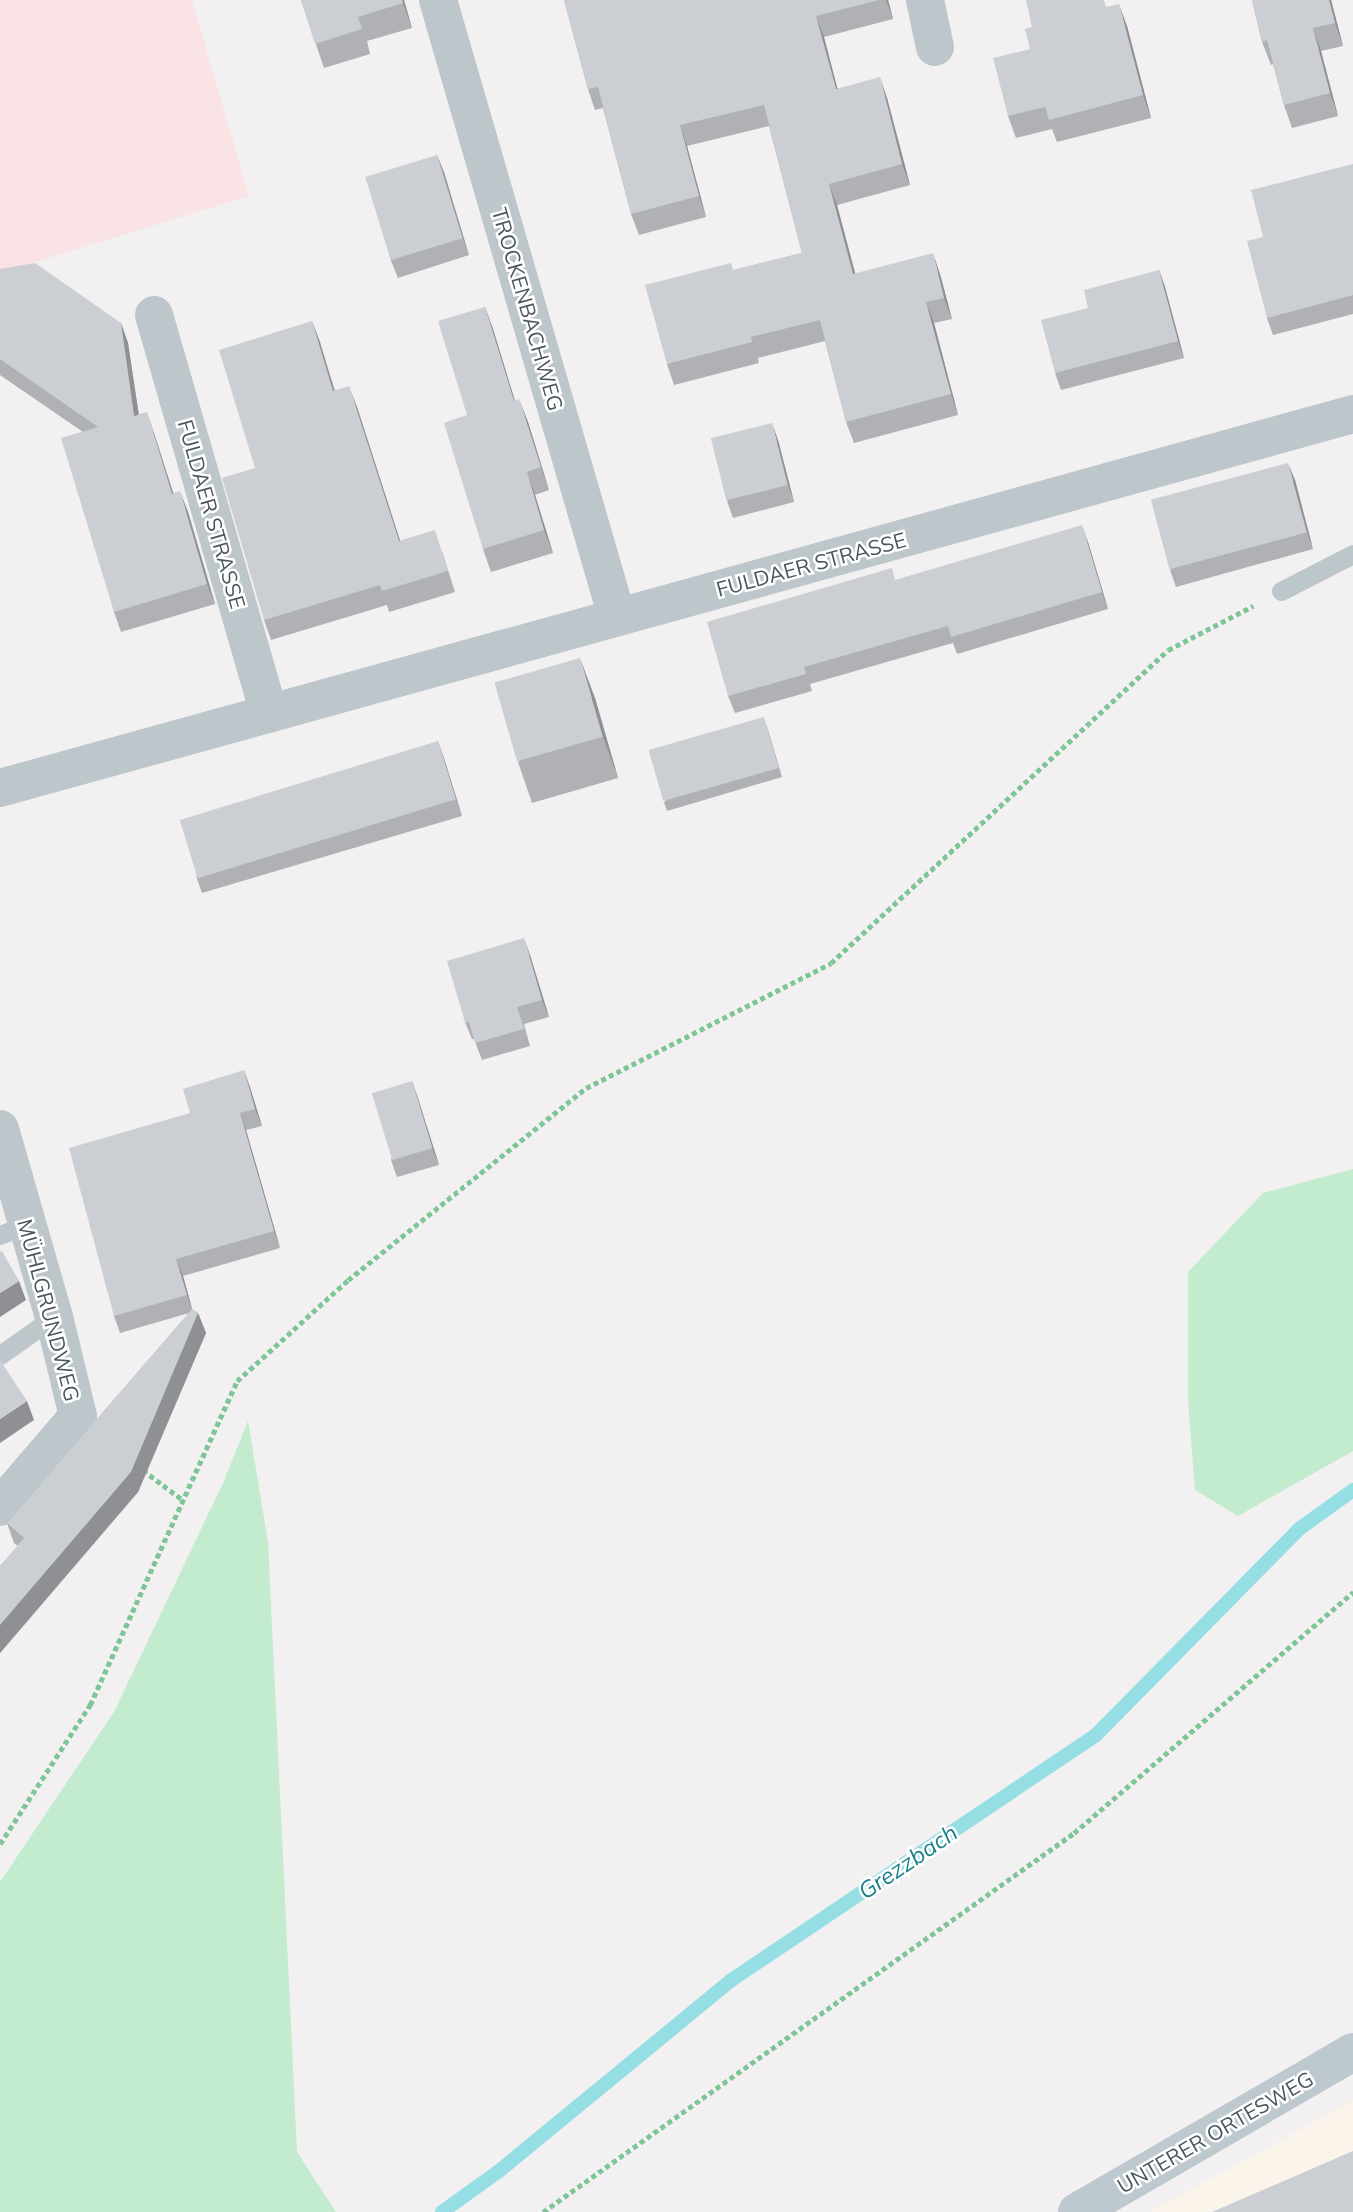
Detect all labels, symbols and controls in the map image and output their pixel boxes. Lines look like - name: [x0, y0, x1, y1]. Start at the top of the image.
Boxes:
- street label: TROCKENBACHWEG: [487, 205, 569, 413]
- street label: FULDAER STRASSE: [173, 417, 251, 611]
- street label: FULDAER STRASSE: [713, 527, 909, 601]
- street label: MÜHLGRUNDWEG: [13, 1216, 85, 1404]
- water label: Grezzbach: [853, 1819, 963, 1905]
- street label: UNTERER ORTESWEG: [1113, 2066, 1317, 2198]

